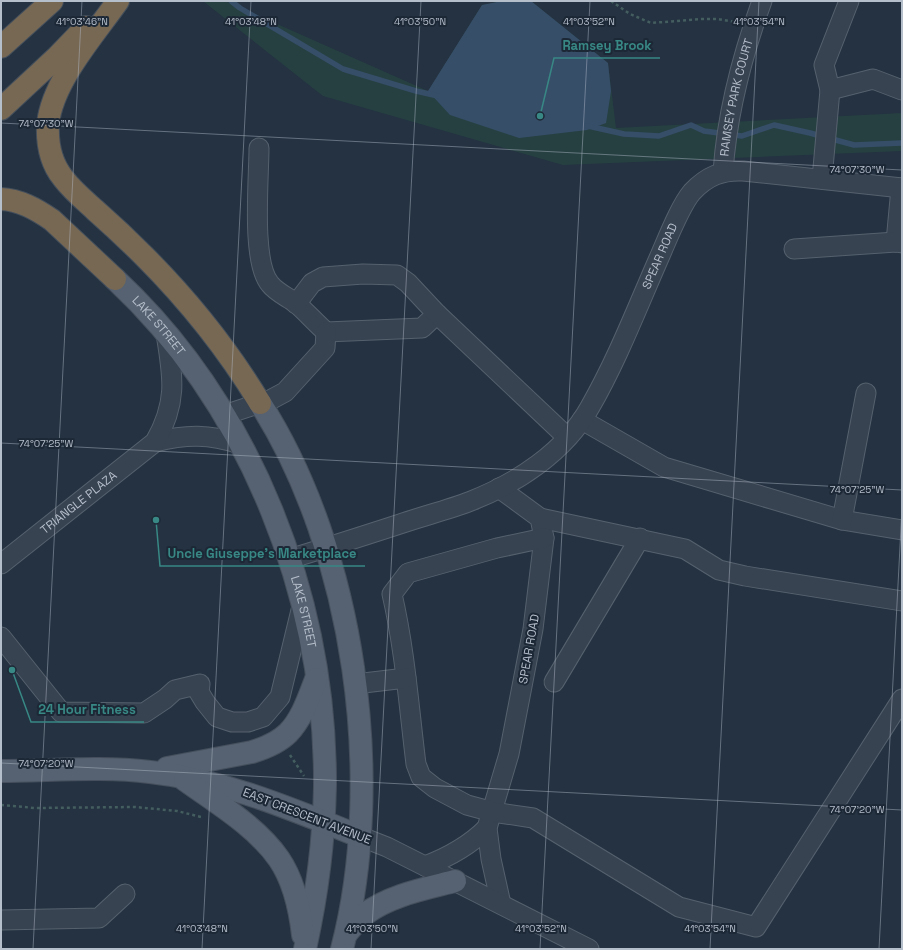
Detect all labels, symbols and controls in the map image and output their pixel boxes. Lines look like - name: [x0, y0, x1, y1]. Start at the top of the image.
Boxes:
- text: 41°03'46"N: [56, 15, 108, 28]
- text: 41°03'48"N: [225, 15, 277, 28]
- text: 41°03'50"N: [394, 15, 446, 28]
- text: 41°03'52"N: [563, 15, 615, 28]
- text: 41°03'54"N: [733, 15, 785, 28]
- callout: Ramsey Brook: [554, 33, 660, 58]
- street label: RAMSEY PARK COURT: [716, 36, 757, 157]
- text: Ramsey Brook: [562, 37, 652, 54]
- text: 74°07'30"W: [19, 117, 74, 130]
- text: 74°07'30"W: [830, 163, 885, 176]
- street label: SPEAR ROAD: [639, 220, 681, 292]
- street label: LAKE STREET: [129, 292, 189, 359]
- text: 74°07'25"W: [19, 437, 74, 450]
- street label: TRIANGLE PLAZA: [37, 467, 120, 538]
- text: 74°07'25"W: [830, 483, 885, 496]
- callout: Uncle Giuseppe's Marketplace: [160, 541, 365, 566]
- text: Uncle Giuseppe's Marketplace: [167, 545, 357, 562]
- street label: LAKE STREET: [287, 574, 320, 649]
- street label: SPEAR ROAD: [515, 613, 543, 685]
- callout: 24 Hour Fitness: [31, 697, 144, 722]
- text: 24 Hour Fitness: [38, 701, 136, 718]
- text: 74°07'20"W: [19, 757, 74, 770]
- street label: EAST CRESCENT AVENUE: [240, 784, 374, 848]
- text: 74°07'20"W: [830, 803, 885, 816]
- text: 41°03'48"N: [176, 922, 228, 935]
- text: 41°03'50"N: [346, 922, 398, 935]
- text: 41°03'52"N: [515, 922, 567, 935]
- text: 41°03'54"N: [684, 922, 736, 935]

